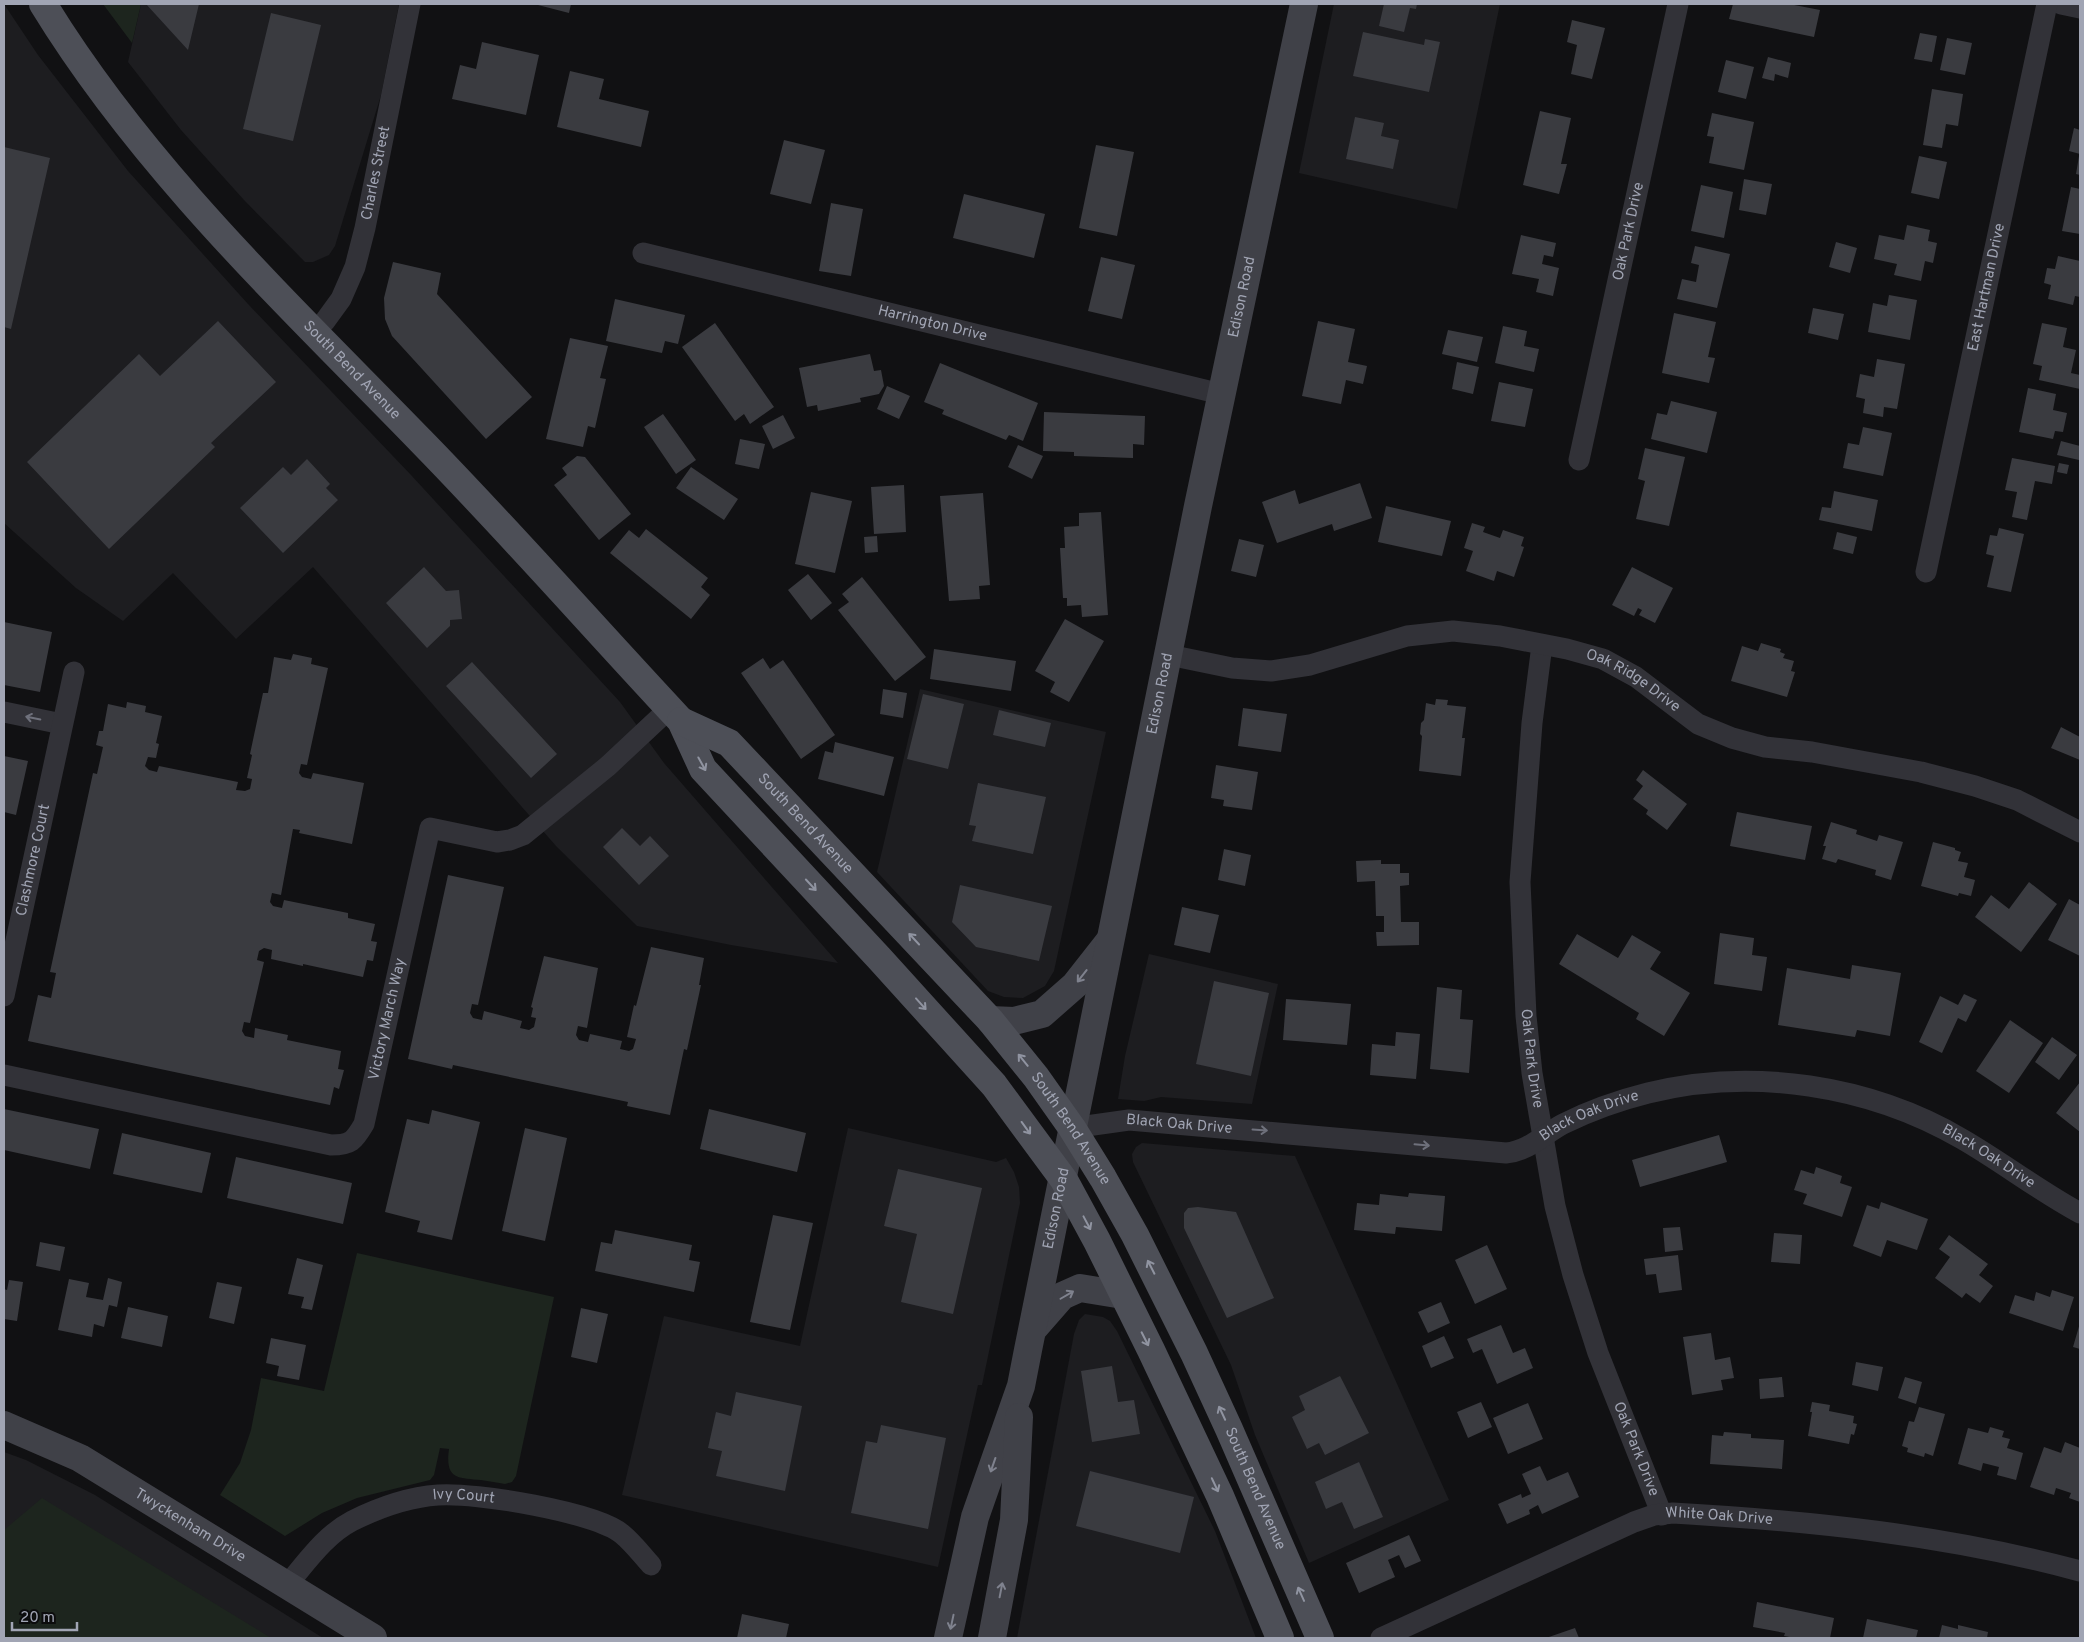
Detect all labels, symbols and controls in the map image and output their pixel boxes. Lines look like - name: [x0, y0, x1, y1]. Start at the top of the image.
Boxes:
- street label: Charles Street: [357, 124, 395, 222]
- street label: Oak Park Drive: [1609, 180, 1649, 282]
- street label: East Hartman Drive: [1964, 222, 2010, 353]
- street label: Edison Road: [1224, 255, 1260, 339]
- street label: Harrington Drive: [876, 301, 989, 346]
- street label: South Bend Avenue: [299, 317, 404, 424]
- street label: Oak Ridge Drive: [1584, 645, 1684, 717]
- street label: Edison Road: [1143, 651, 1178, 736]
- one-way arrow: [26, 713, 42, 722]
- one-way arrow: [697, 757, 707, 772]
- street label: South Bend Avenue: [753, 770, 857, 878]
- street label: Clashmore Court: [12, 802, 55, 918]
- one-way arrow: [805, 878, 817, 891]
- one-way arrow: [908, 933, 920, 946]
- street label: Victory March Way: [365, 956, 410, 1082]
- one-way arrow: [1077, 969, 1087, 983]
- one-way arrow: [915, 998, 927, 1011]
- street label: Oak Park Drive: [1516, 1008, 1547, 1110]
- one-way arrow: [1017, 1054, 1028, 1067]
- street label: South Bend Avenue: [1026, 1069, 1115, 1189]
- street label: Black Oak Drive: [1536, 1086, 1641, 1146]
- street label: Black Oak Drive: [1125, 1110, 1233, 1139]
- street label: Black Oak Drive: [1939, 1120, 2039, 1193]
- one-way arrow: [1021, 1121, 1031, 1135]
- one-way arrow: [1252, 1125, 1268, 1135]
- one-way arrow: [1413, 1141, 1429, 1150]
- street label: Edison Road: [1039, 1166, 1074, 1251]
- one-way arrow: [1083, 1215, 1092, 1230]
- one-way arrow: [1145, 1259, 1155, 1274]
- one-way arrow: [1059, 1289, 1073, 1299]
- one-way arrow: [1140, 1331, 1150, 1346]
- street label: Oak Park Drive: [1609, 1399, 1663, 1499]
- one-way arrow: [1217, 1406, 1226, 1421]
- street label: South Bend Avenue: [1220, 1425, 1290, 1553]
- one-way arrow: [988, 1456, 997, 1472]
- one-way arrow: [1211, 1477, 1220, 1492]
- street label: Twyckenham Drive: [131, 1484, 249, 1567]
- street label: Ivy Court: [432, 1485, 496, 1508]
- street label: White Oak Drive: [1665, 1503, 1774, 1530]
- one-way arrow: [997, 1583, 1006, 1599]
- one-way arrow: [1295, 1587, 1305, 1602]
- scale bar: [12, 1600, 78, 1632]
- text: 20 m: [20, 1609, 55, 1628]
- one-way arrow: [947, 1613, 956, 1629]

